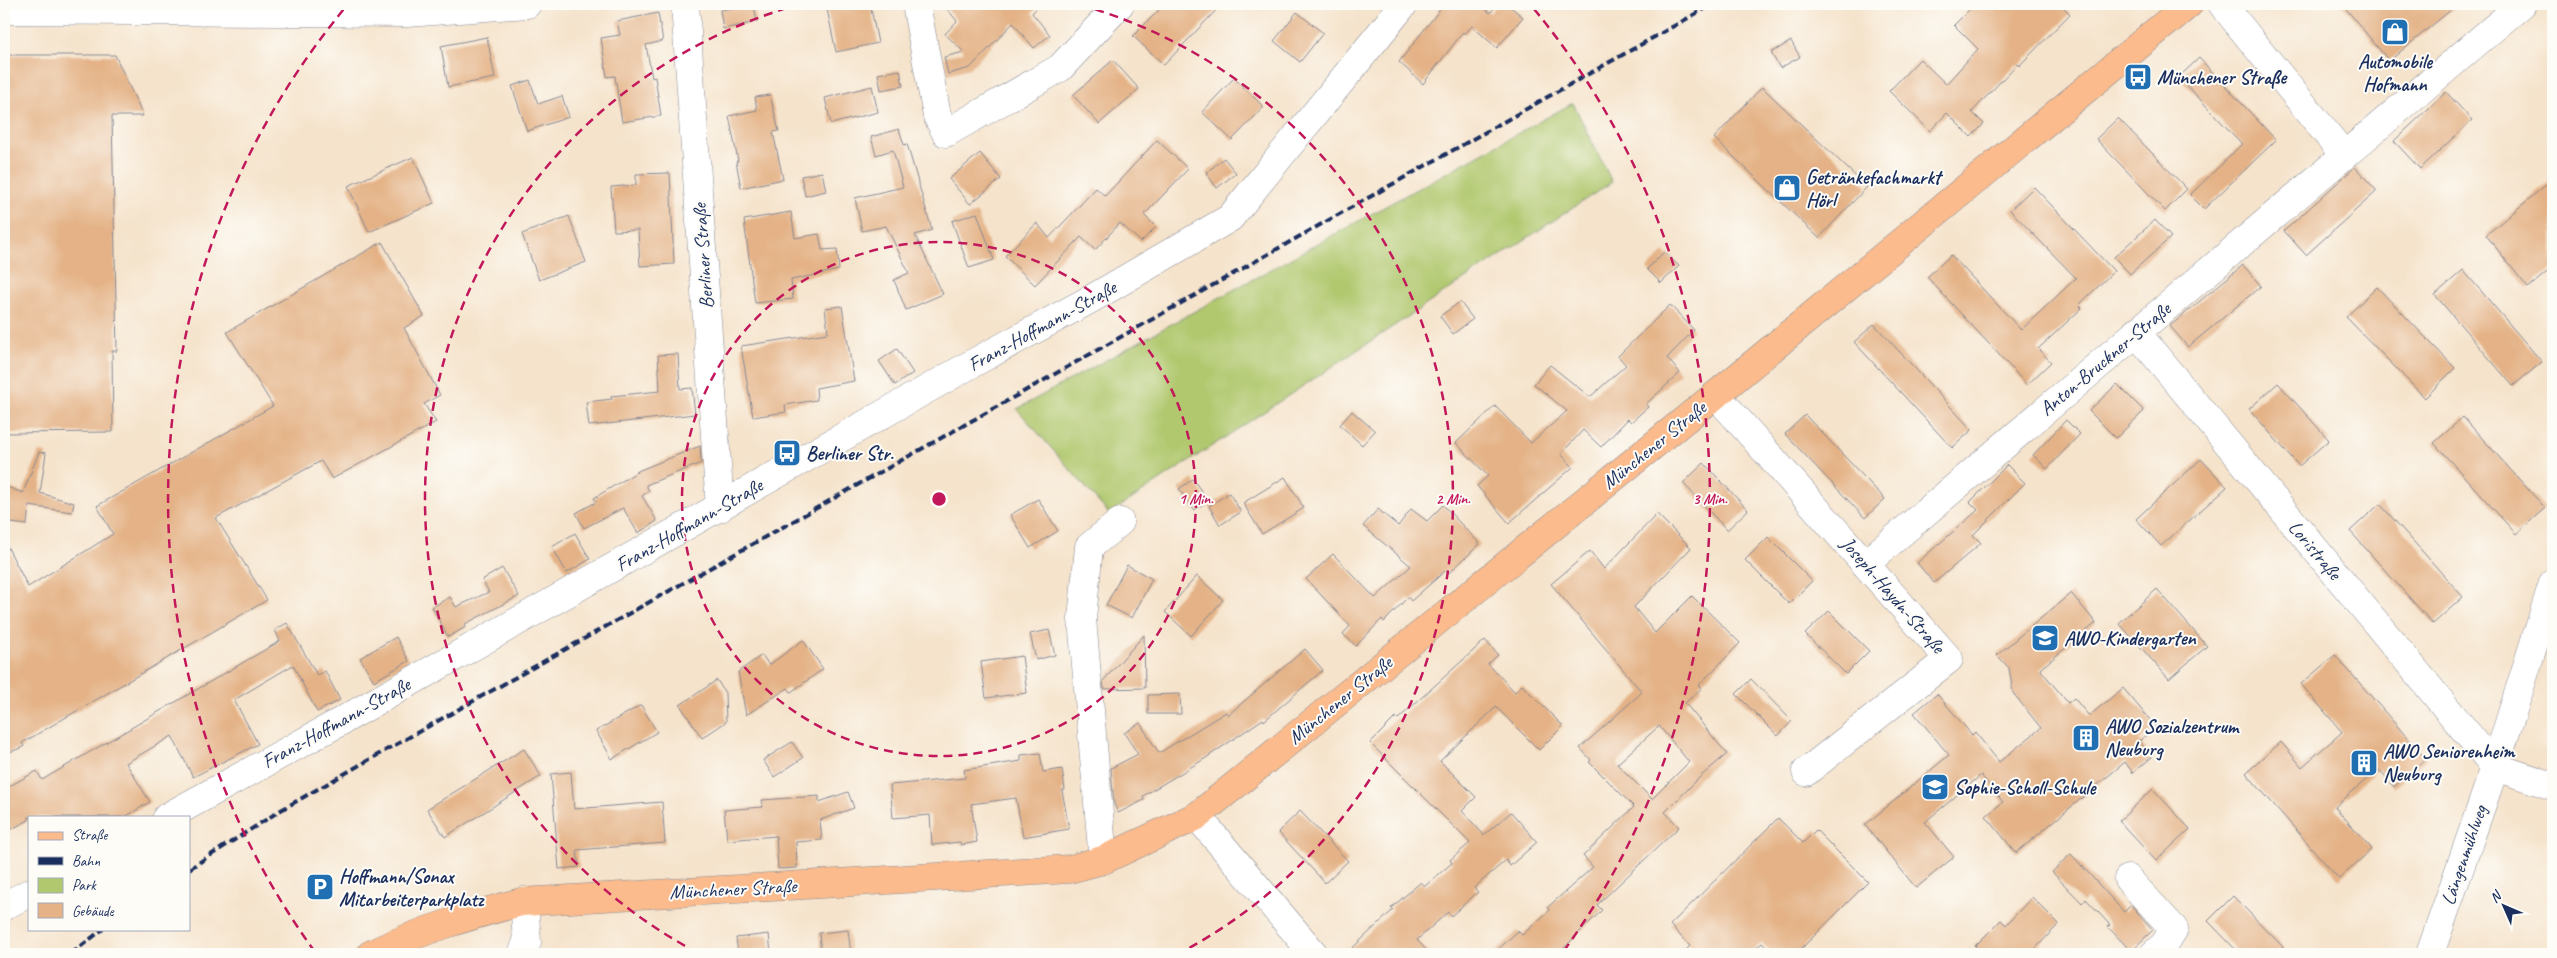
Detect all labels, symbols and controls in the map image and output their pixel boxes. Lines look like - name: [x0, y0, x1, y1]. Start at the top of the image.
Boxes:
- shop icon: Automobile Hofmann: [2380, 17, 2410, 47]
- place label: Automobile Hofmann: [2358, 49, 2433, 97]
- bus stop icon: Münchener Straße: [2123, 62, 2153, 92]
- place label: Münchener Straße: [2157, 65, 2288, 90]
- place label: Getränkefachmarkt Hörl: [1806, 165, 1944, 213]
- shop icon: Getränkefachmarkt Hörl: [1772, 173, 1802, 203]
- street label: Berliner Straße: [687, 201, 719, 309]
- street label: Franz-Hoffmann-Straße: [963, 274, 1122, 377]
- street label: Anton-Bruckner-Straße: [2034, 296, 2177, 421]
- street label: Münchener Straße: [1597, 394, 1712, 495]
- bus stop icon: Berliner Str.: [772, 438, 802, 468]
- place label: Berliner Str.: [806, 441, 894, 466]
- street label: Franz-Hoffmann-Straße: [611, 472, 768, 577]
- centre of rings: [930, 490, 948, 508]
- text: 1 Min.: [1179, 490, 1214, 509]
- text: 2 Min.: [1436, 490, 1471, 509]
- text: 3 Min.: [1693, 490, 1728, 509]
- street label: Loristraße: [2283, 515, 2348, 586]
- street label: Joseph-Haydn-Straße: [1835, 531, 1951, 660]
- school or university icon: AWO-Kindergarten: [2030, 623, 2060, 653]
- place label: AWO-Kindergarten: [2064, 626, 2196, 651]
- street label: Münchener Straße: [1283, 649, 1398, 750]
- street label: Franz-Hoffmann-Straße: [257, 671, 416, 774]
- place label: AWO Sozialzentrum Neuburg: [2105, 714, 2240, 762]
- building icon: AWO Sozialzentrum Neuburg: [2071, 723, 2101, 753]
- place label: AWO Seniorenheim Neuburg: [2383, 739, 2516, 787]
- building icon: AWO Seniorenheim Neuburg: [2349, 748, 2379, 778]
- school or university icon: Sophie-Scholl-Schule: [1920, 772, 1950, 802]
- place label: Sophie-Scholl-Schule: [1954, 775, 2097, 800]
- street label: Längenmühlweg: [2435, 801, 2493, 908]
- legend: [28, 816, 190, 930]
- text: Straße: [72, 826, 108, 845]
- text: Bahn: [72, 852, 100, 871]
- place label: Hoffmann/Sonax Mitarbeiterparkplatz: [339, 864, 485, 912]
- parking icon: Hoffmann/Sonax Mitarbeiterparkplatz: [305, 872, 335, 902]
- street label: Münchener Straße: [669, 873, 799, 905]
- text: Park: [72, 876, 97, 895]
- north arrow: [2480, 880, 2530, 930]
- text: N: [2486, 886, 2506, 906]
- text: Gebäude: [72, 902, 115, 921]

